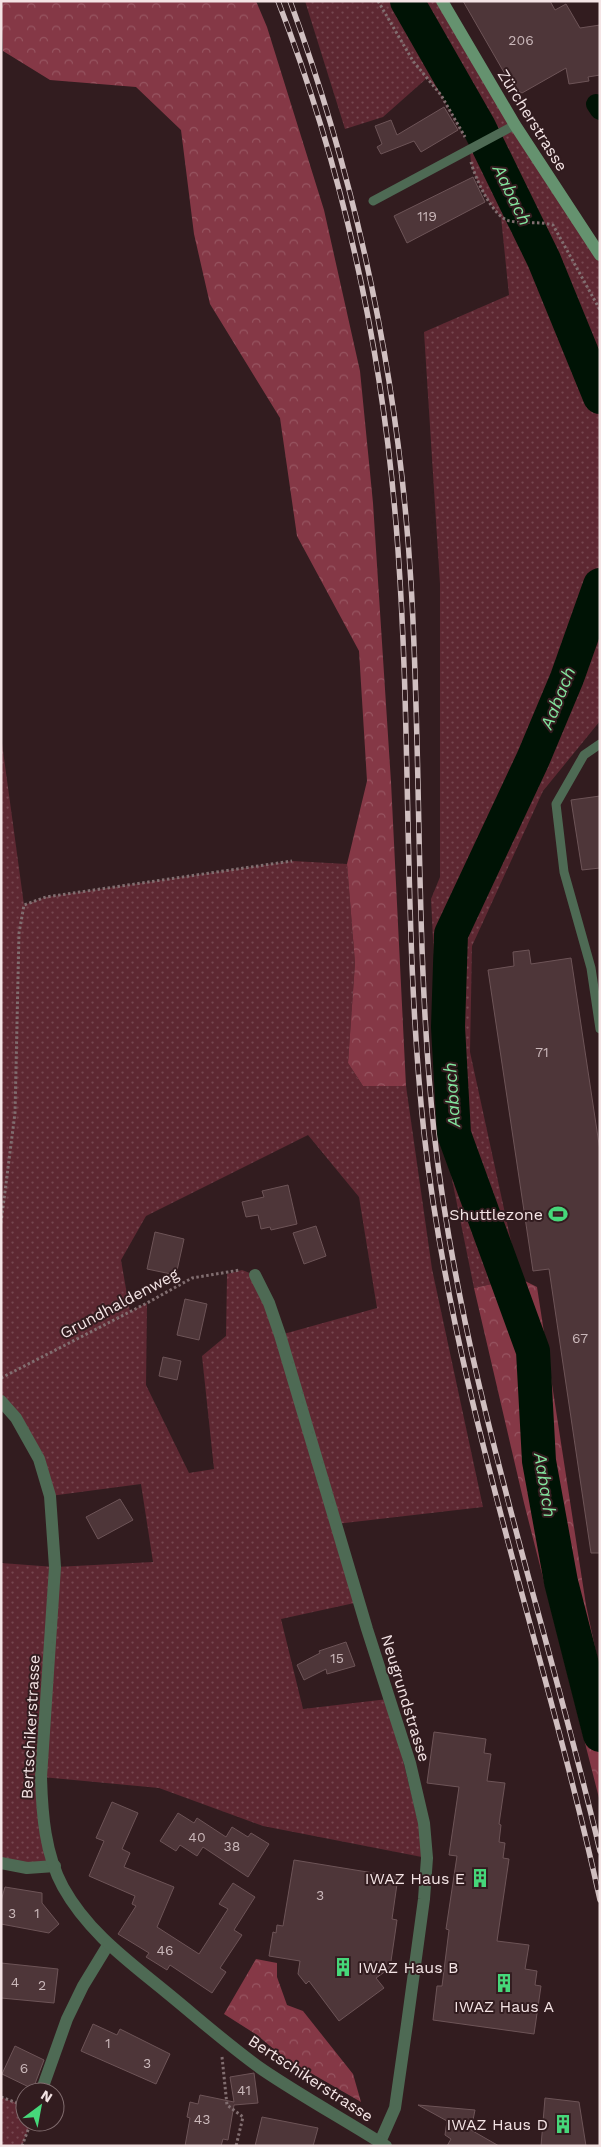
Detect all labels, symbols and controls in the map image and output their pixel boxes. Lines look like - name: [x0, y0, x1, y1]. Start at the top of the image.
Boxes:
- house number: 206: [508, 32, 534, 48]
- street label: Zürcherstrasse: [494, 66, 572, 175]
- water label: Aabach: [488, 160, 536, 229]
- house number: 119: [417, 208, 437, 224]
- water label: Aabach: [535, 664, 579, 733]
- house number: 71: [535, 1044, 549, 1060]
- water label: Aabach: [439, 1062, 464, 1129]
- sports icon: Shuttlezone: [547, 1203, 569, 1225]
- place label: Shuttlezone: [449, 1205, 543, 1224]
- street label: Grundhaldenweg: [57, 1264, 182, 1343]
- house number: 67: [572, 1330, 588, 1346]
- water label: Aabach: [530, 1450, 561, 1519]
- street label: Neugrundstrasse: [377, 1632, 434, 1764]
- house number: 15: [330, 1650, 344, 1666]
- street label: Bertschikerstrasse: [17, 1654, 44, 1800]
- house number: 40: [188, 1829, 206, 1845]
- house number: 38: [224, 1838, 240, 1854]
- building icon: IWAZ Haus E: [469, 1867, 491, 1889]
- place label: IWAZ Haus E: [365, 1869, 465, 1888]
- house number: 3: [316, 1887, 324, 1903]
- house number: 3: [8, 1905, 16, 1921]
- house number: 1: [34, 1905, 40, 1921]
- house number: 46: [156, 1942, 174, 1958]
- building icon: IWAZ Haus B: [332, 1956, 354, 1978]
- place label: IWAZ Haus B: [358, 1958, 458, 1977]
- building icon: IWAZ Haus A: [493, 1972, 515, 1994]
- house number: 4: [11, 1974, 19, 1990]
- house number: 2: [38, 1977, 46, 1993]
- place label: IWAZ Haus A: [454, 1997, 554, 2016]
- street label: Bertschikerstrasse: [245, 2031, 377, 2126]
- house number: 1: [105, 2035, 111, 2051]
- house number: 3: [143, 2055, 151, 2071]
- house number: 6: [20, 2060, 28, 2076]
- north arrow: [15, 2082, 65, 2132]
- house number: 41: [237, 2082, 251, 2098]
- text: N: [38, 2086, 56, 2106]
- house number: 43: [194, 2111, 210, 2127]
- building icon: IWAZ Haus D: [552, 2113, 574, 2135]
- place label: IWAZ Haus D: [446, 2115, 548, 2134]

